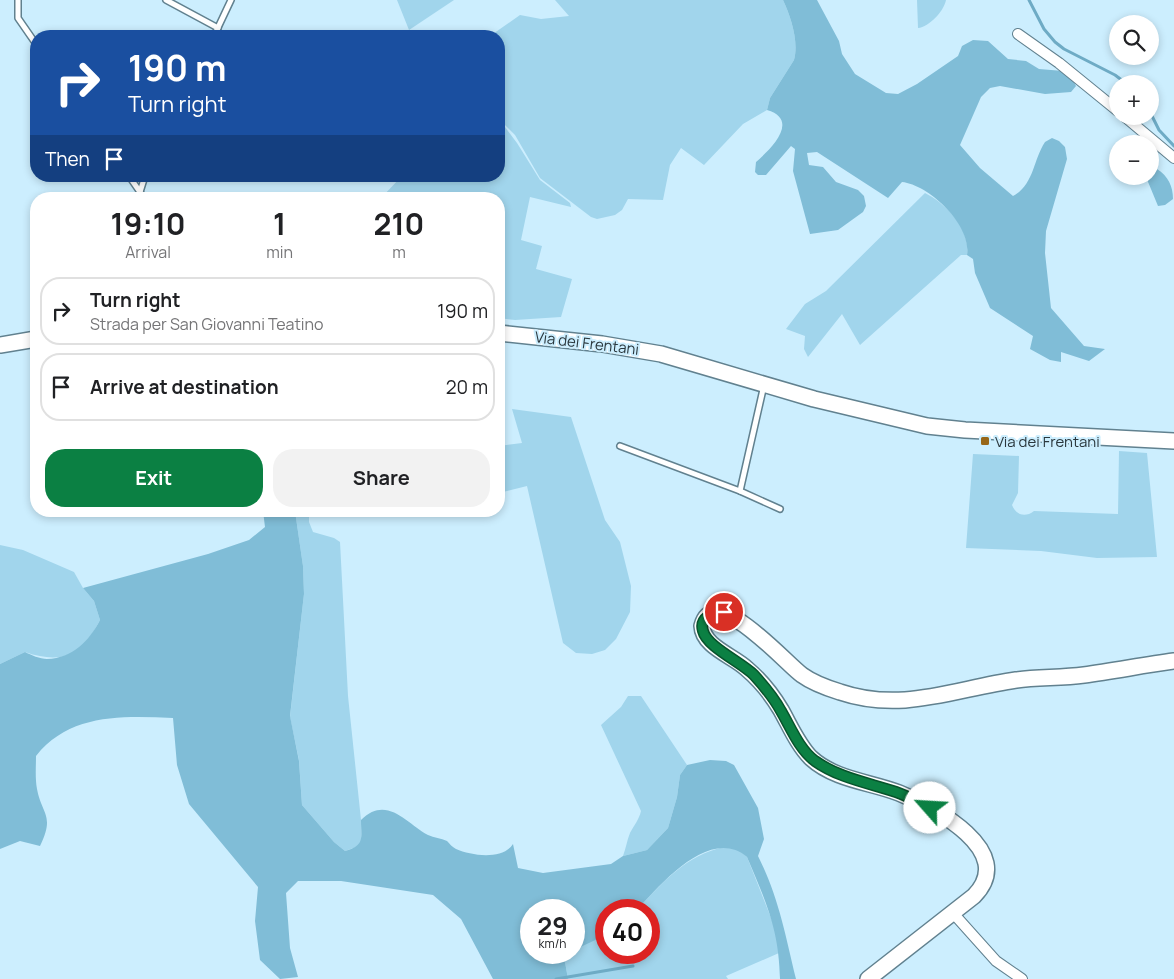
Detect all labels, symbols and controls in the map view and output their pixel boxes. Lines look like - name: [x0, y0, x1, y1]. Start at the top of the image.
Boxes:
- map controls: [1109, 15, 1159, 185]
- button: search: [1109, 15, 1159, 65]
- text: 190 m: [128, 44, 227, 92]
- icon: right: [45, 50, 110, 115]
- button: +: [1109, 75, 1159, 125]
- text: Turn right: [128, 89, 226, 119]
- button: −: [1109, 135, 1159, 185]
- icon: arrive: [100, 145, 128, 173]
- text: Then: [45, 146, 90, 172]
- text: 19:10: [111, 203, 186, 244]
- text: 1: [273, 203, 286, 244]
- text: 210: [374, 203, 424, 244]
- text: Arrival: [125, 241, 171, 263]
- text: min: [266, 241, 293, 263]
- text: m: [392, 241, 406, 263]
- text: Turn right: [90, 287, 180, 313]
- icon: right: [47, 297, 75, 325]
- text: 190 m: [437, 298, 488, 324]
- text: Strada per San Giovanni Teatino: [90, 313, 323, 335]
- street label: Via dei Frentani: [534, 326, 640, 360]
- icon: arrive: [47, 373, 75, 401]
- text: Arrive at destination: [90, 374, 279, 400]
- text: 20 m: [446, 374, 488, 400]
- place label: Via dei Frentani: [995, 431, 1100, 452]
- marker: Via dei Frentani: [979, 435, 991, 447]
- button: Exit: [45, 449, 263, 507]
- button: Share: [273, 449, 490, 507]
- pin: [703, 591, 745, 633]
- icon: arrive: [710, 598, 738, 626]
- position arrow: [903, 781, 955, 833]
- speed limit sign: 40: [595, 899, 660, 964]
- text: 29: [537, 908, 568, 943]
- text: km/h: [539, 935, 566, 952]

